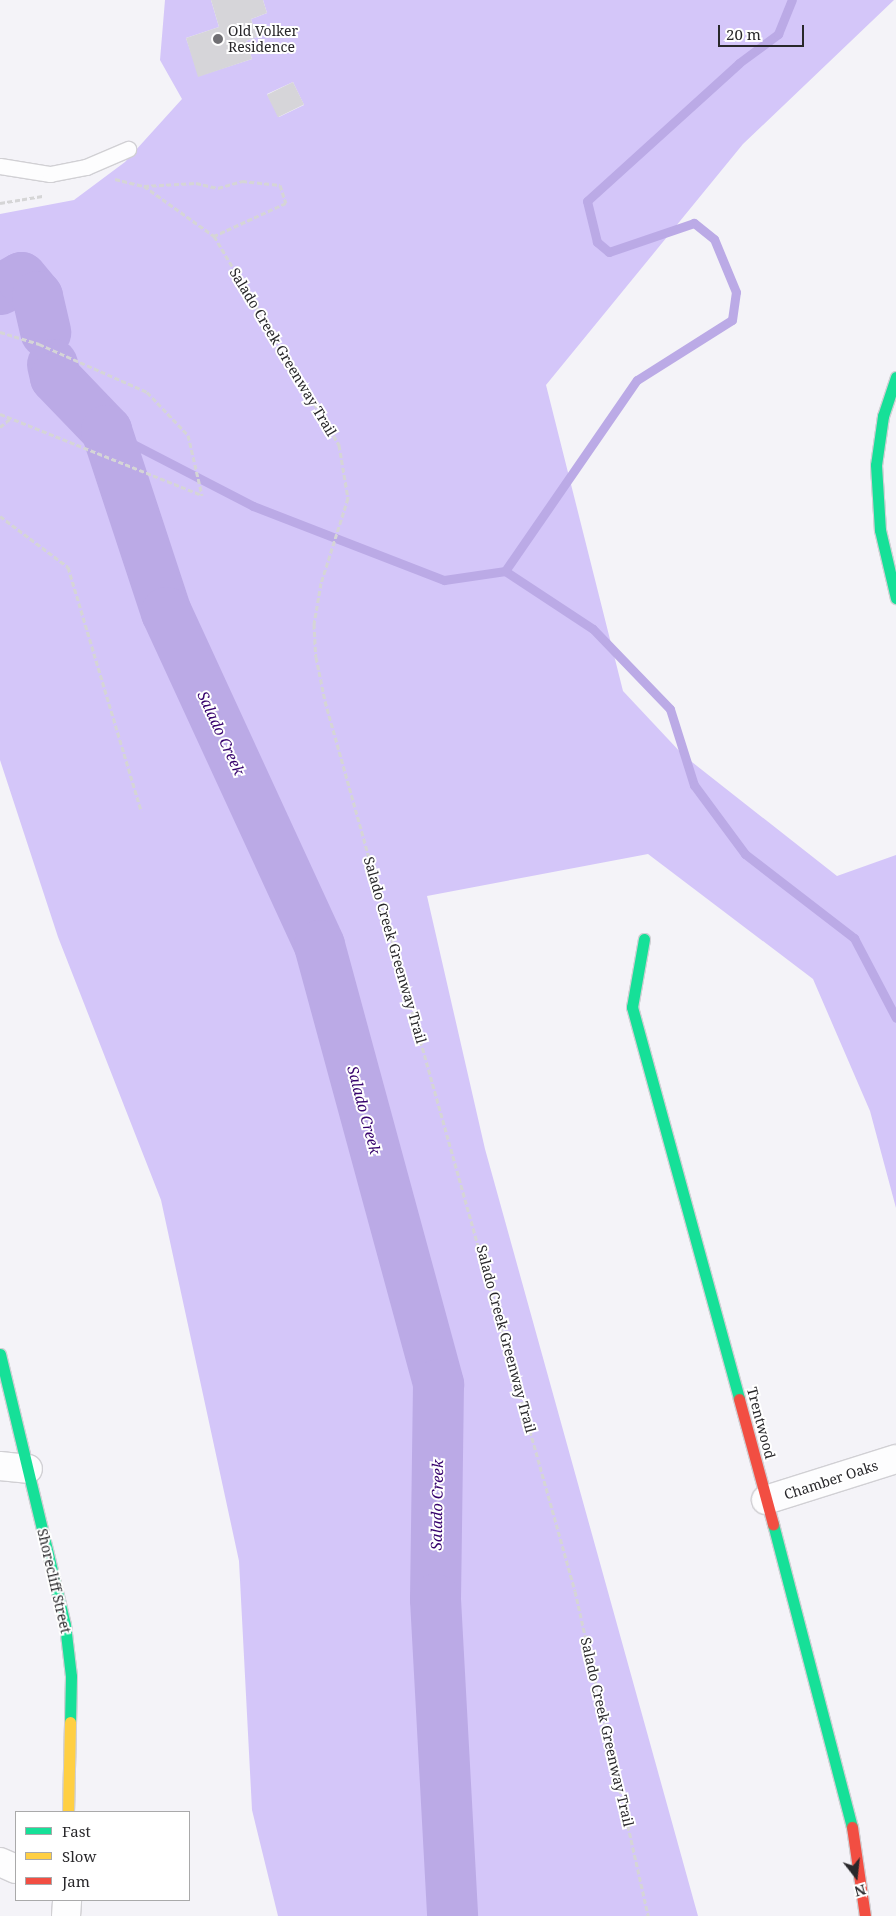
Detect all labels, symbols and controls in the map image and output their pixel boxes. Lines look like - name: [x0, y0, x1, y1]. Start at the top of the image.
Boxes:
- scale bar: [721, 15, 807, 47]
- place label: Old Volker Residence: [228, 23, 298, 56]
- text: 20 m: [726, 24, 761, 44]
- marker: Old Volker Residence: [212, 33, 224, 45]
- street label: Salado Creek Greenway Trail: [226, 265, 340, 439]
- water label: Salado Creek: [194, 688, 248, 778]
- street label: Salado Creek Greenway Trail: [360, 855, 430, 1045]
- water label: Salado Creek: [344, 1064, 384, 1156]
- street label: Salado Creek Greenway Trail: [473, 1243, 539, 1435]
- street label: Trentwood: [743, 1385, 779, 1461]
- street label: Chamber Oaks: [782, 1457, 880, 1503]
- water label: Salado Creek: [427, 1459, 447, 1551]
- street label: Shorecliff Street: [34, 1527, 74, 1635]
- street label: Salado Creek Greenway Trail: [577, 1636, 637, 1828]
- legend: [15, 1811, 190, 1901]
- text: Fast: [62, 1821, 91, 1841]
- text: Slow: [62, 1846, 96, 1866]
- north arrow: [831, 1851, 881, 1901]
- text: Jam: [62, 1871, 90, 1891]
- text: N: [852, 1880, 868, 1902]

